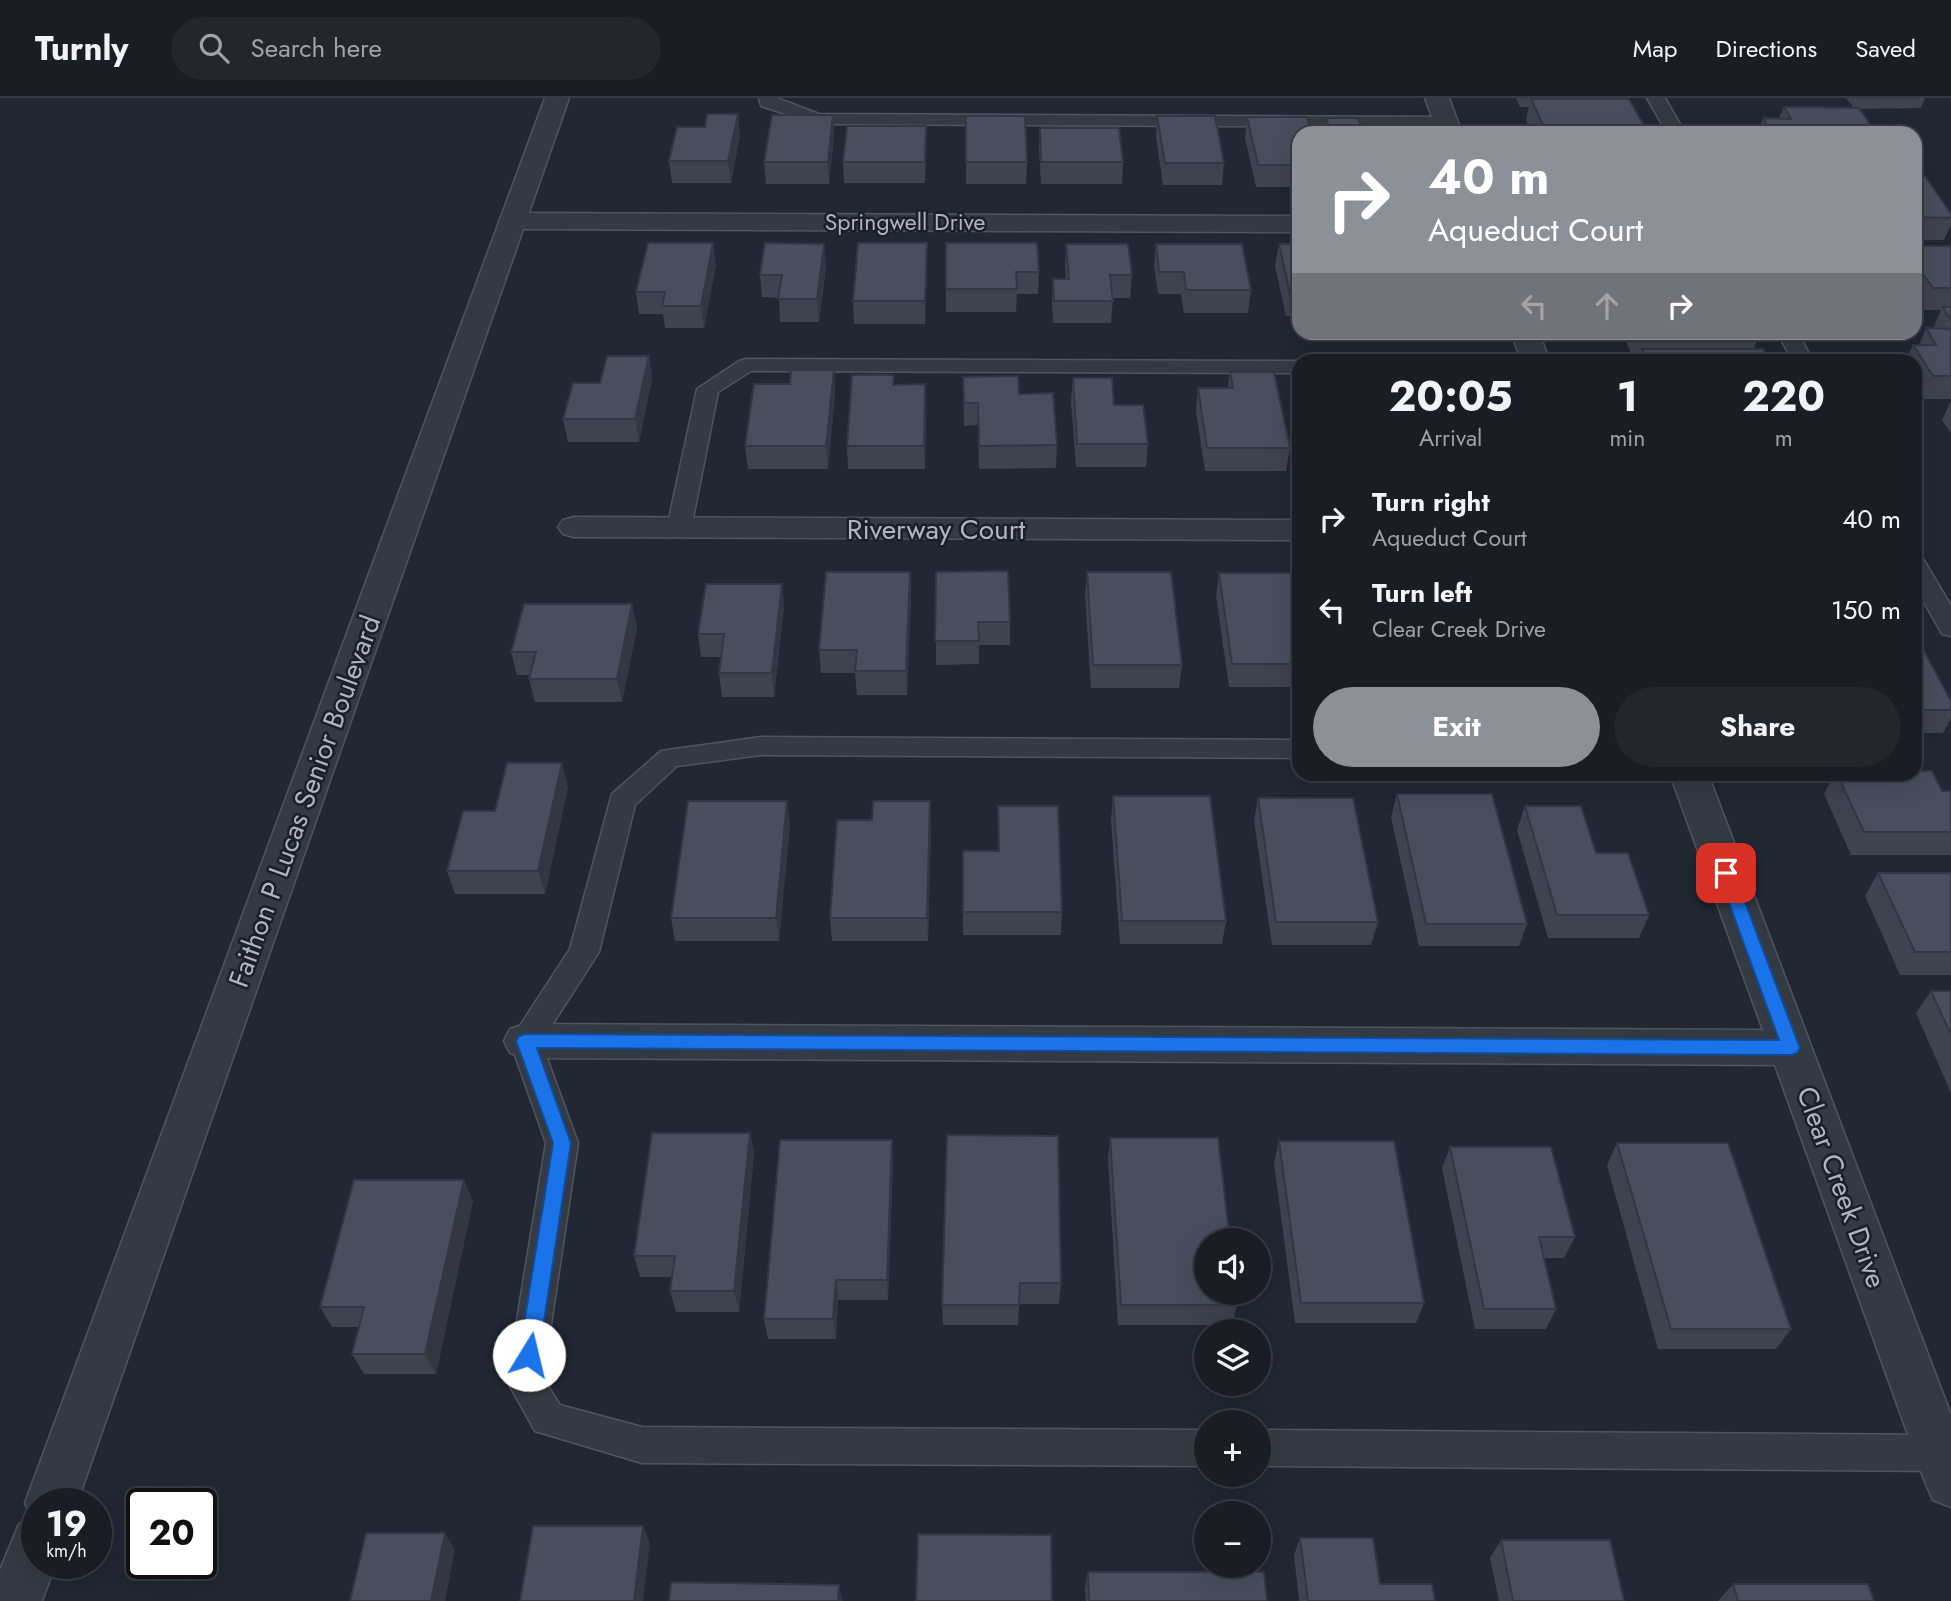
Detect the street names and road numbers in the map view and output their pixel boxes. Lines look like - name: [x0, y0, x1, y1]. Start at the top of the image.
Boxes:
- street label: Springwell Drive: [825, 205, 985, 239]
- street label: Riverway Court: [847, 509, 1025, 550]
- street label: Faithon P Lucas Senior Boulevard: [218, 609, 391, 993]
- street label: Clear Creek Drive: [1786, 1081, 1897, 1294]

